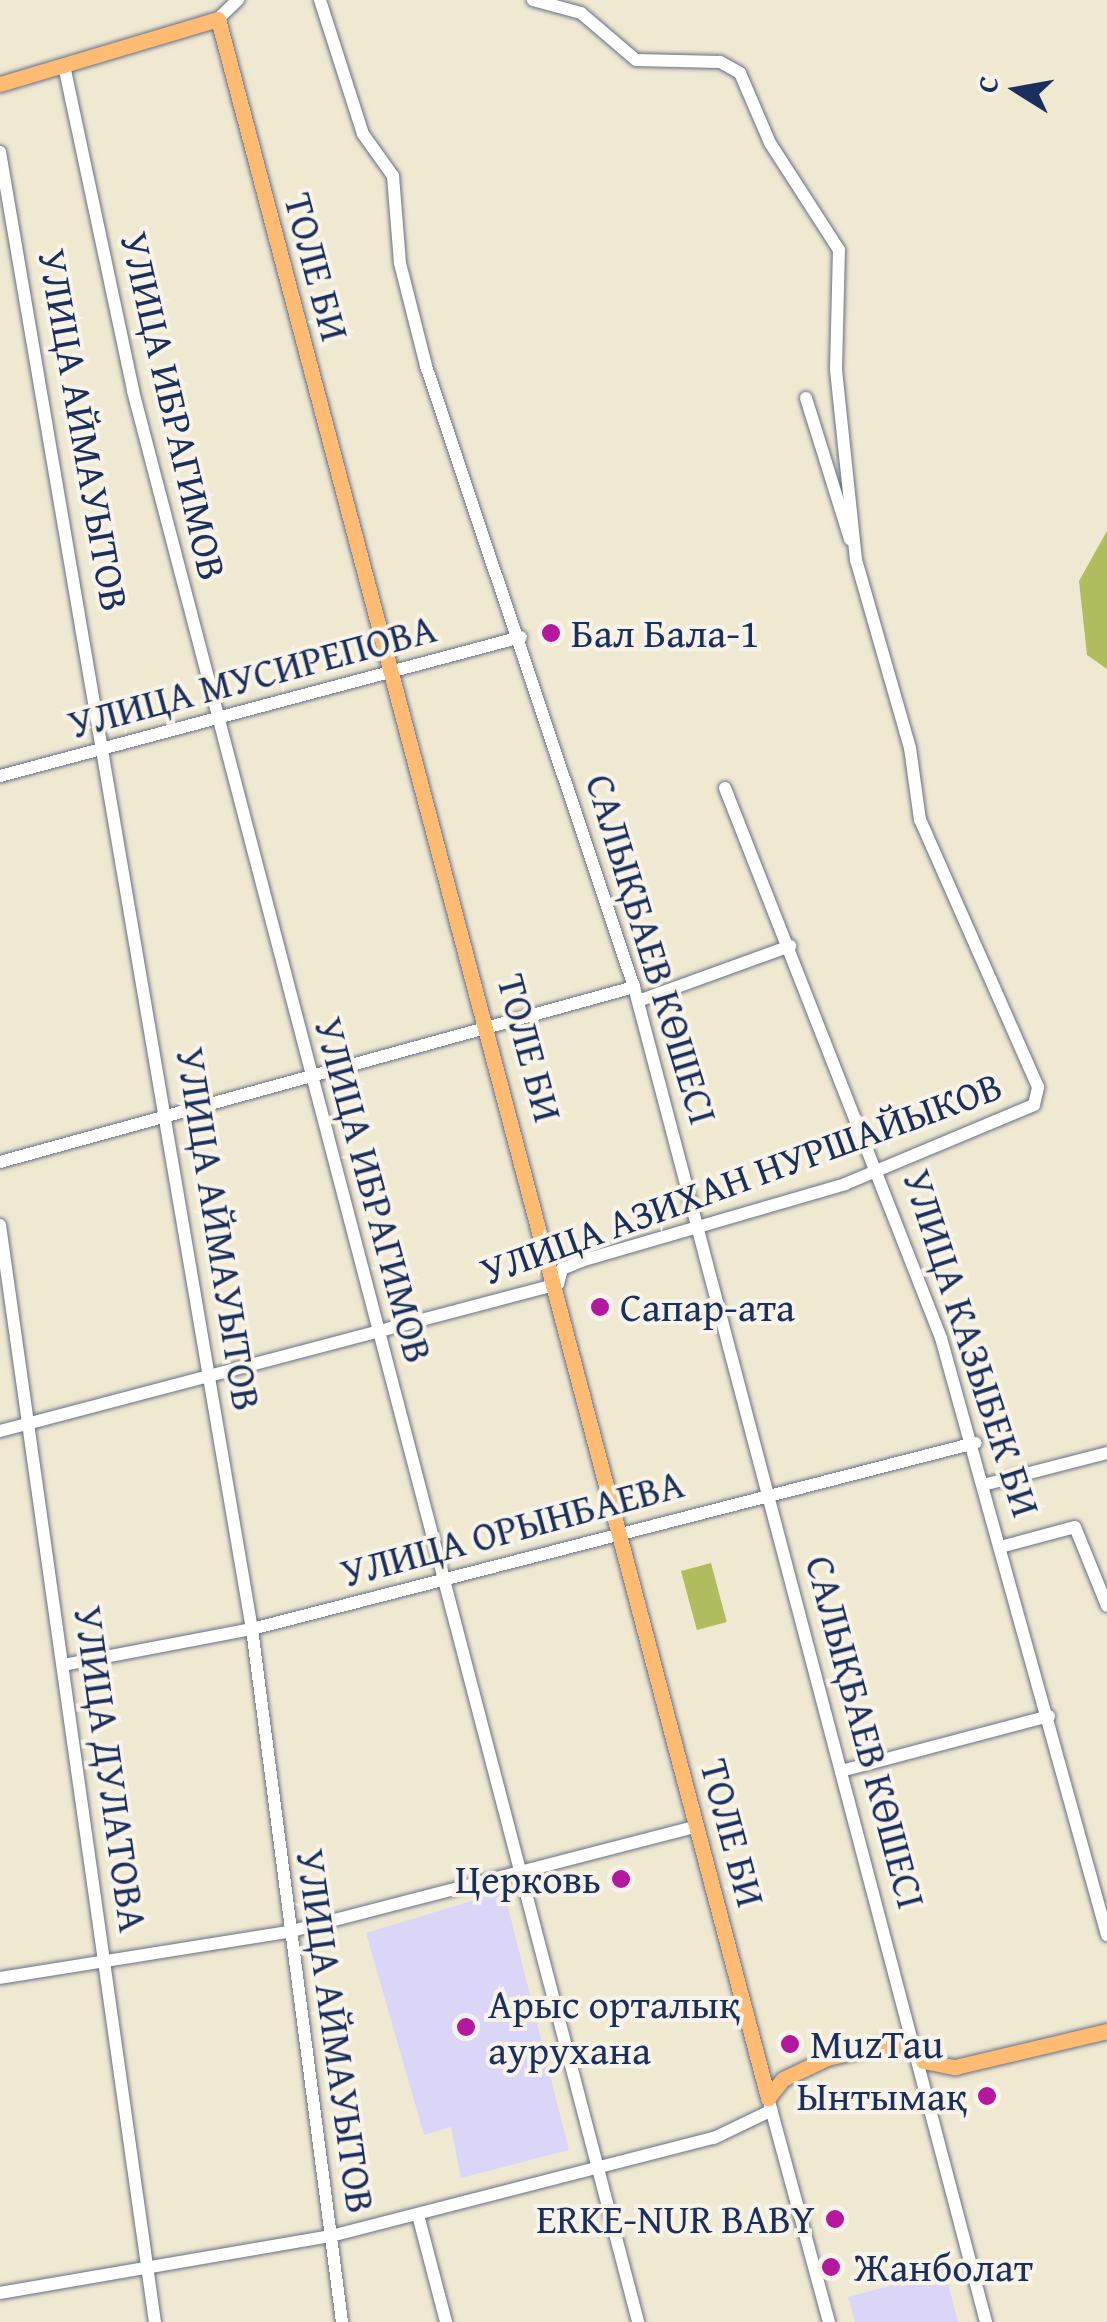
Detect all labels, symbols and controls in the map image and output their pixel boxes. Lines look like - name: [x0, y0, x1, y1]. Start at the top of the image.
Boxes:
- north arrow: [967, 40, 1067, 140]
- text: С: [965, 72, 1009, 96]
- street label: ТОЛЕ БИ: [274, 188, 360, 346]
- street label: УЛИЦА ИБРАГИМОВ: [111, 227, 237, 585]
- street label: УЛИЦА АЙМАУЫТОВ: [28, 245, 140, 615]
- street label: УЛИЦА МУСИРЕПОВА: [63, 604, 441, 748]
- place label: Бал Бала-1: [571, 609, 759, 657]
- marker: Бал Бала-1: [540, 622, 562, 644]
- street label: САЛЫҚБАЕВ КӨШЕСІ: [576, 768, 728, 1130]
- street label: ТОЛЕ БИ: [487, 969, 573, 1127]
- street label: УЛИЦА ИБРАГИМОВ: [305, 1012, 443, 1368]
- street label: УЛИЦА АЙМАУЫТОВ: [167, 1044, 271, 1414]
- street label: УЛИЦА АЗИХАН НУРШАЙЫКОВ: [474, 1061, 1008, 1295]
- street label: УЛИЦА КАЗЫБЕК БИ: [893, 1163, 1051, 1523]
- place label: Сапар-ата: [620, 1283, 795, 1331]
- marker: Сапар-ата: [589, 1296, 611, 1318]
- street label: УЛИЦА ОРЫНБАЕВА: [335, 1459, 689, 1597]
- street label: САЛЫҚБАЕВ КӨШЕСІ: [796, 1551, 936, 1913]
- street label: УЛИЦА ДУЛАТОВА: [64, 1603, 158, 1935]
- street label: ТОЛЕ БИ: [690, 1754, 776, 1912]
- street label: УЛИЦА АЙМАУЫТОВ: [287, 1846, 385, 2216]
- place label: Церковь: [455, 1855, 601, 1903]
- marker: Церковь: [610, 1868, 632, 1890]
- place label: Арыс орталық аурухана: [488, 1980, 740, 2074]
- marker: Арыс орталық аурухана: [453, 2014, 479, 2040]
- place label: MuzTau: [810, 2020, 943, 2068]
- marker: MuzTau: [779, 2033, 801, 2055]
- place label: Ынтымақ: [797, 2072, 967, 2120]
- marker: Ынтымақ: [976, 2085, 998, 2107]
- place label: ERKE-NUR BABY: [536, 2195, 815, 2243]
- marker: ERKE-NUR BABY: [824, 2208, 846, 2230]
- place label: Жанболат: [854, 2243, 1033, 2291]
- marker: Жанболат: [818, 2254, 844, 2280]

